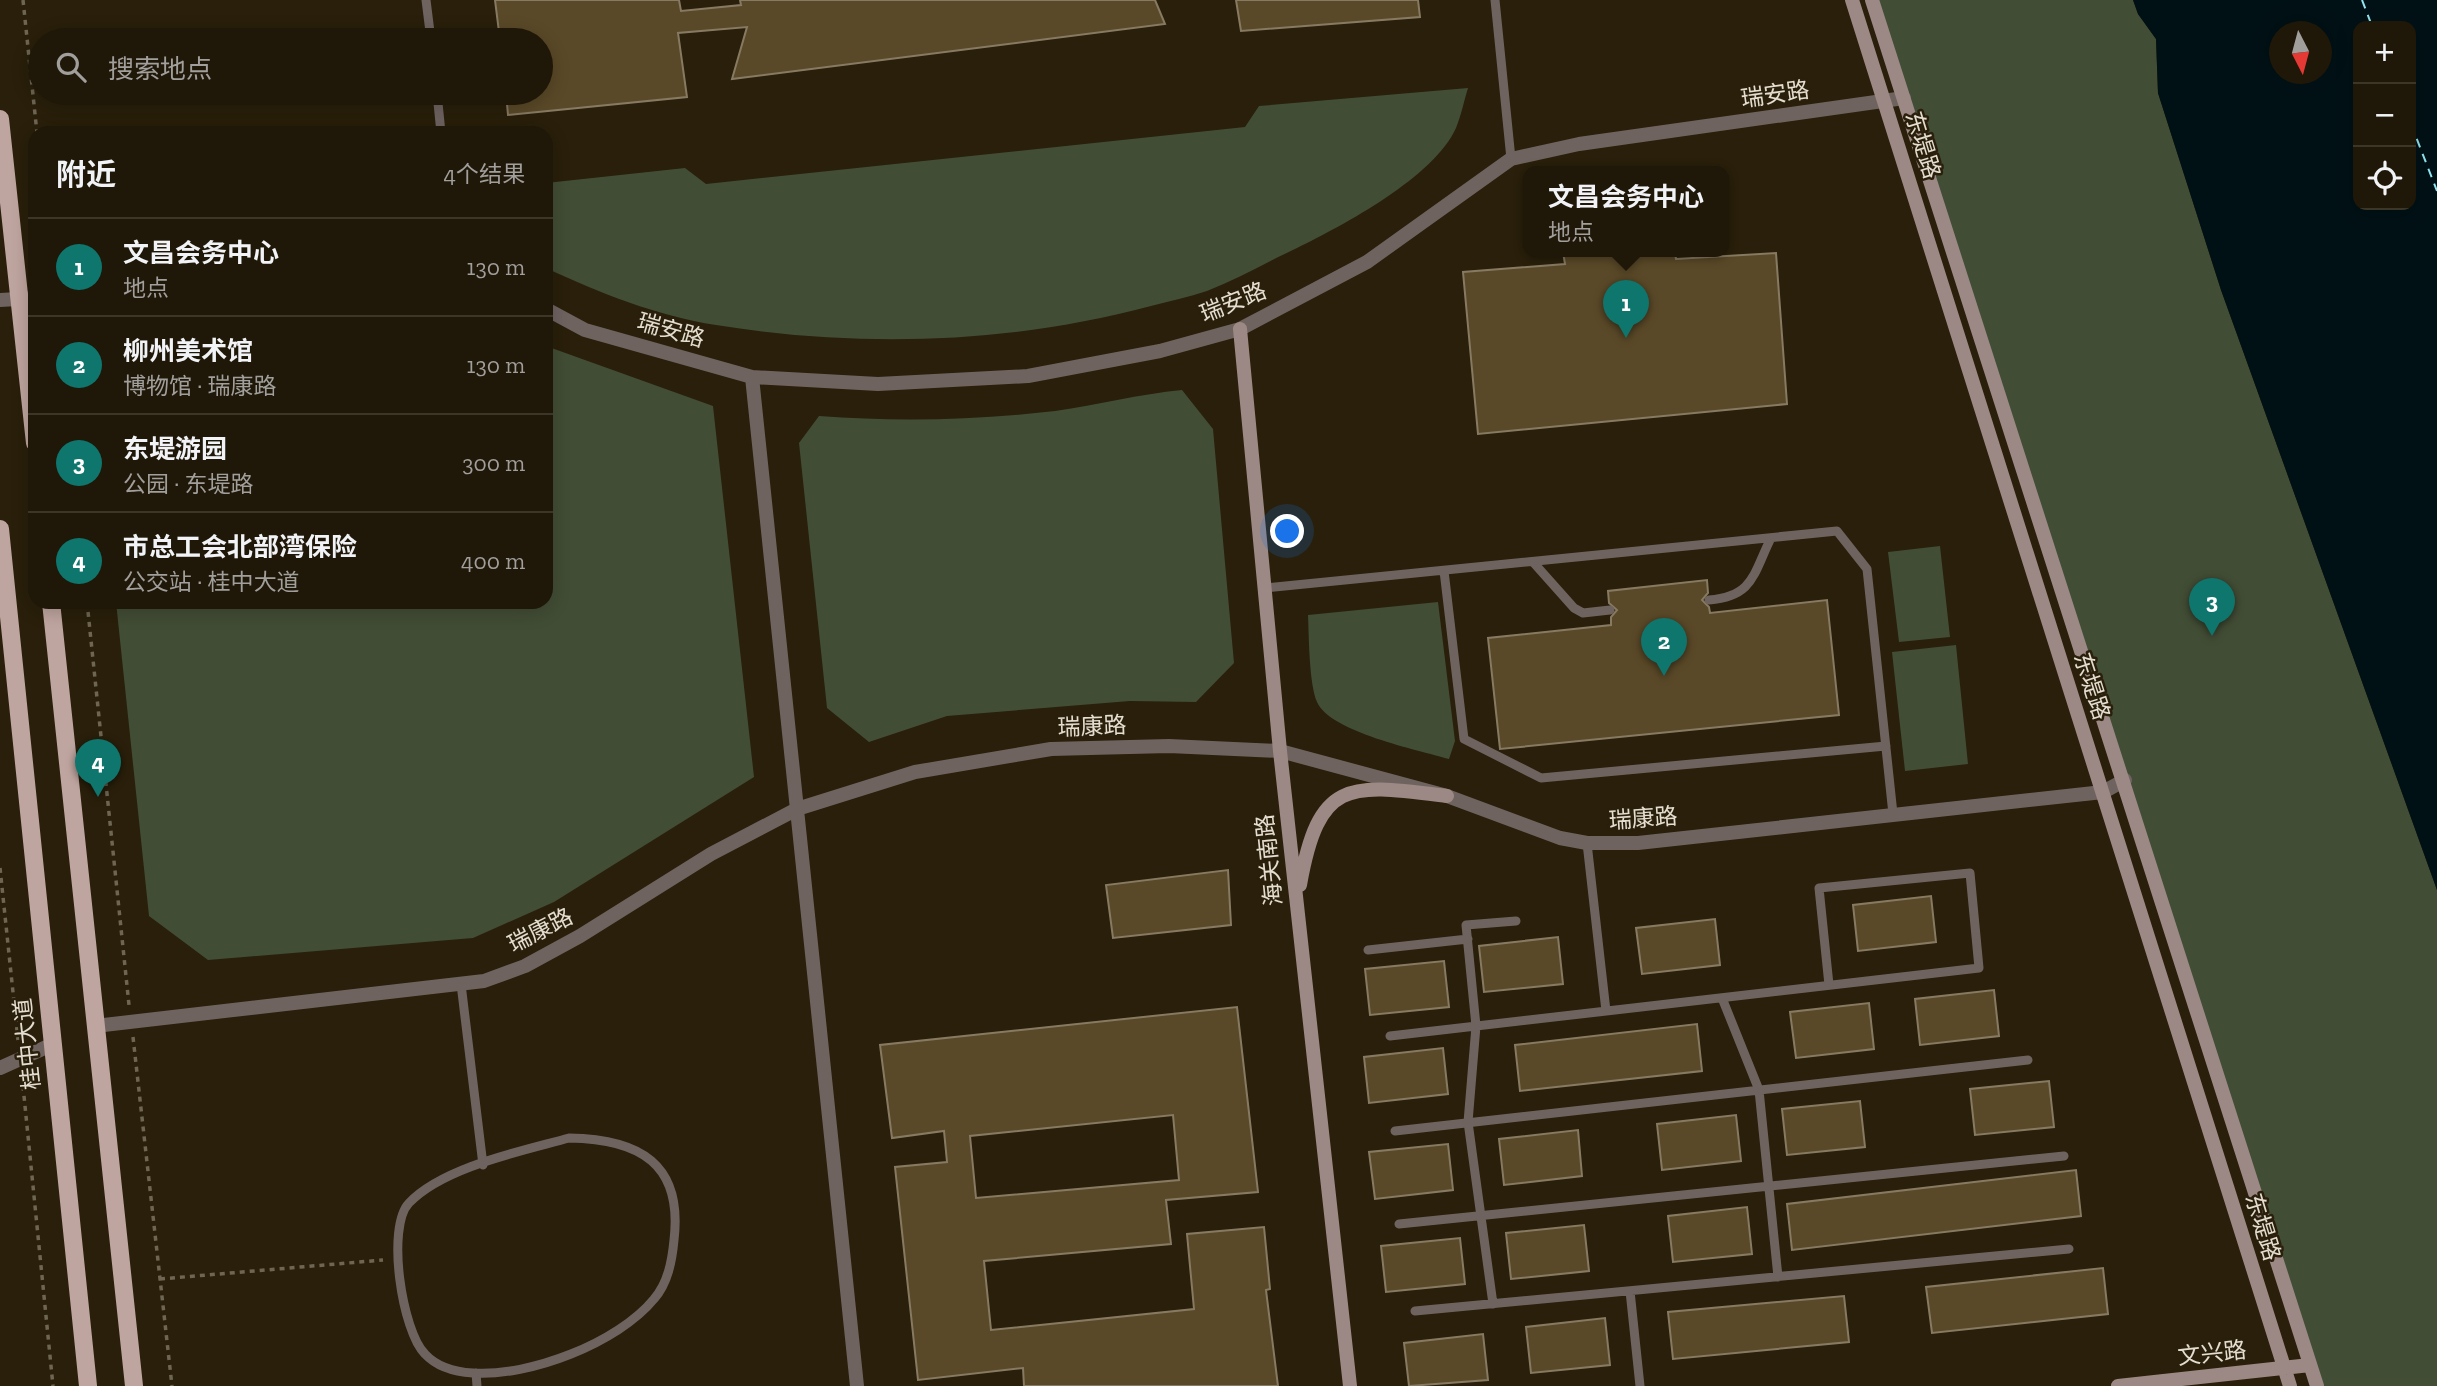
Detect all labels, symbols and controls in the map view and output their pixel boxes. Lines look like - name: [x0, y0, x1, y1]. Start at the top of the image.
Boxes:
- north arrow: [2269, 21, 2332, 84]
- map controls: [2353, 21, 2416, 210]
- button: +: [2353, 21, 2416, 84]
- search box: [28, 28, 553, 105]
- icon: search: [52, 48, 90, 86]
- text: 搜索地点: [108, 53, 212, 85]
- street label: 瑞安路: [1739, 75, 1811, 113]
- button: −: [2353, 84, 2416, 147]
- street label: 东堤路: [1900, 108, 1946, 182]
- button: locate: [2353, 147, 2416, 210]
- text: 附近: [56, 157, 116, 193]
- text: 4个结果: [444, 160, 525, 188]
- popup: [1523, 166, 1729, 257]
- text: 文昌会务中心: [1548, 181, 1704, 213]
- text: 地点: [1548, 218, 1594, 246]
- text: 文昌会务中心: [123, 237, 279, 269]
- text: 1: [74, 253, 84, 281]
- text: 130 m: [467, 253, 525, 281]
- text: 地点: [123, 274, 169, 302]
- street label: 瑞安路: [1196, 276, 1270, 328]
- pin: 1: [1603, 280, 1649, 338]
- street label: 瑞安路: [634, 307, 708, 353]
- text: 柳州美术馆: [123, 335, 253, 367]
- text: 2: [73, 351, 85, 379]
- text: 130 m: [467, 351, 525, 379]
- text: 博物馆 · 瑞康路: [123, 372, 276, 400]
- text: 东堤游园: [123, 433, 227, 465]
- text: 3: [73, 449, 85, 477]
- text: 300 m: [462, 449, 525, 477]
- text: 公园 · 东堤路: [123, 470, 253, 498]
- your location: [1270, 514, 1304, 548]
- text: 市总工会北部湾保险: [123, 531, 357, 563]
- text: 4: [72, 547, 86, 575]
- text: 400 m: [461, 547, 525, 575]
- text: 公交站 · 桂中大道: [123, 568, 299, 596]
- pin: 3: [2189, 578, 2235, 636]
- pin: 2: [1641, 618, 1687, 676]
- street label: 东堤路: [2068, 649, 2116, 723]
- street label: 瑞康路: [1057, 711, 1127, 741]
- pin: 4: [75, 739, 121, 797]
- street label: 瑞康路: [1608, 802, 1678, 834]
- street label: 海关南路: [1250, 813, 1288, 907]
- street label: 瑞康路: [503, 902, 577, 958]
- street label: 桂中大道: [8, 997, 46, 1091]
- street label: 东堤路: [2240, 1190, 2286, 1264]
- street label: 文兴路: [2176, 1335, 2248, 1371]

